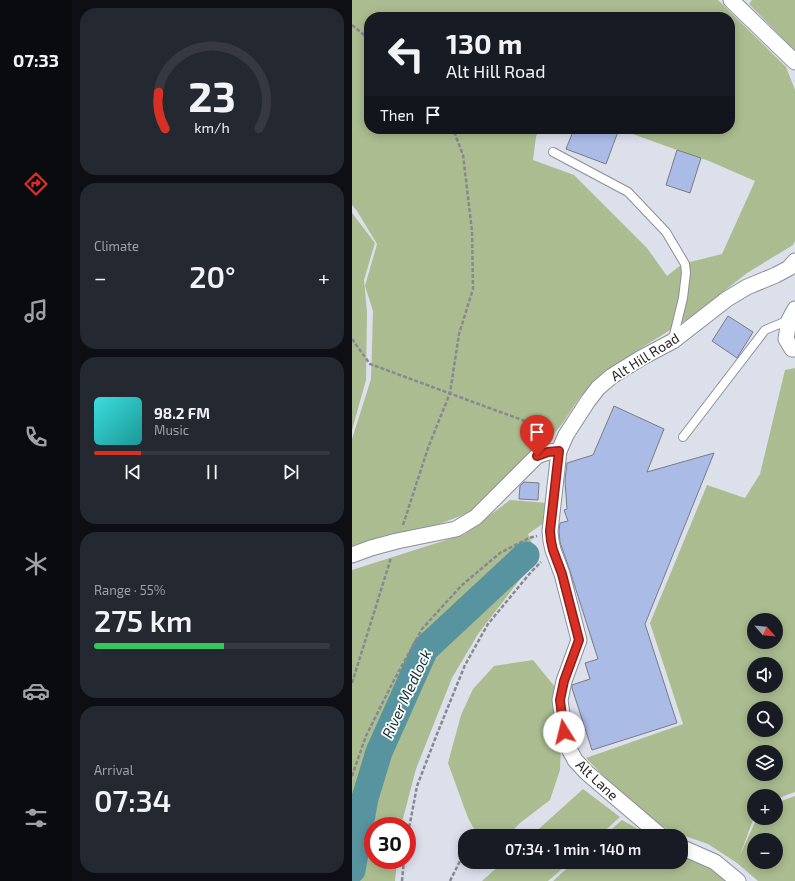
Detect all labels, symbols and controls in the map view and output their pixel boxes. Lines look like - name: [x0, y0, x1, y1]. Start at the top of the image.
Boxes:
- text: 130 m: [446, 26, 522, 60]
- icon: left: [380, 28, 432, 80]
- text: 07:33: [13, 49, 59, 71]
- text: Alt Hill Road: [446, 60, 546, 82]
- text: 23: [188, 70, 236, 120]
- icon: arrive: [422, 104, 444, 126]
- text: Then: [380, 106, 414, 124]
- text: km/h: [194, 119, 230, 136]
- icon: directions: [22, 170, 50, 198]
- text: Climate: [94, 238, 139, 254]
- text: 20°: [189, 258, 236, 294]
- text: −: [94, 264, 107, 290]
- text: +: [318, 264, 330, 290]
- icon: music: [22, 297, 50, 325]
- street label: Alt Hill Road: [607, 329, 682, 384]
- text: 98.2 FM: [154, 404, 210, 422]
- pin: [520, 415, 554, 456]
- icon: arrive: [526, 421, 548, 443]
- text: Music: [154, 422, 189, 438]
- icon: phone: [22, 423, 50, 451]
- icon: previous: [122, 461, 144, 483]
- icon: pause: [201, 461, 223, 483]
- icon: next: [280, 461, 302, 483]
- icon: climate: [22, 550, 50, 578]
- text: Range · 55%: [94, 582, 165, 598]
- text: 275 km: [94, 602, 192, 638]
- north arrow: [747, 613, 783, 649]
- map controls: [747, 613, 783, 869]
- water label: River Medlock: [378, 646, 435, 741]
- button: sound: [747, 657, 783, 693]
- icon: car: [22, 677, 50, 705]
- button: search: [747, 701, 783, 737]
- position arrow: [543, 711, 585, 753]
- button: layers: [747, 745, 783, 781]
- street label: Alt Lane: [573, 756, 622, 804]
- text: Arrival: [94, 762, 134, 778]
- text: 07:34: [94, 782, 171, 818]
- button: +: [747, 789, 783, 825]
- icon: filters: [22, 804, 50, 832]
- speed limit sign: 30: [364, 817, 416, 869]
- button: −: [747, 833, 783, 869]
- text: 07:34 · 1 min · 140 m: [505, 840, 641, 858]

